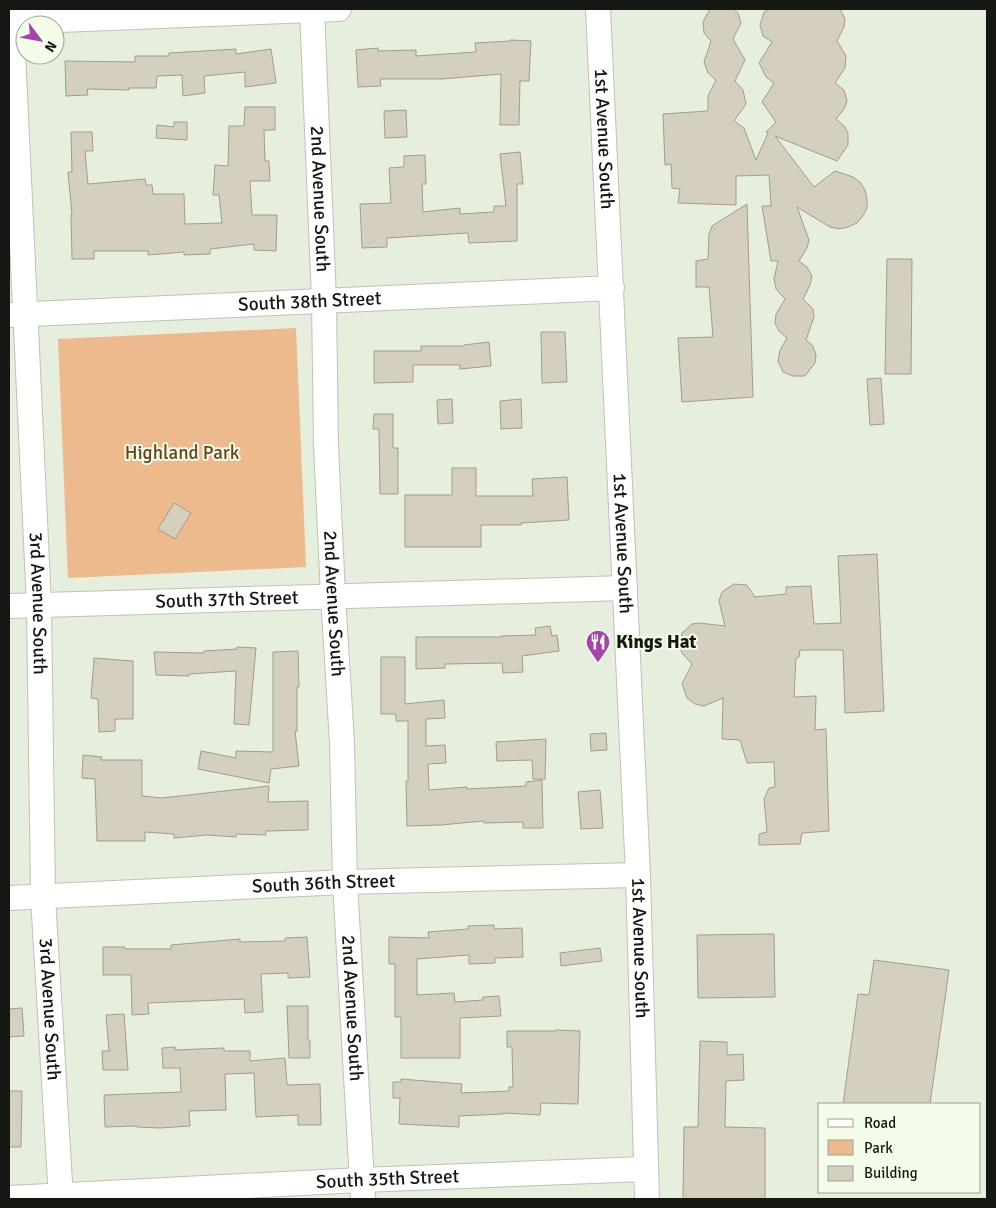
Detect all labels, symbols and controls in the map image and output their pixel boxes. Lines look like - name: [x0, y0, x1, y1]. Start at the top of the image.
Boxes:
- north arrow: [15, 15, 65, 65]
- text: N: [41, 38, 60, 55]
- street label: 1st Avenue South: [589, 68, 619, 210]
- street label: 2nd Avenue South: [305, 125, 335, 272]
- street label: South 38th Street: [238, 286, 382, 317]
- park label: Highland Park: [125, 441, 240, 465]
- street label: 1st Avenue South: [607, 472, 638, 614]
- street label: 2nd Avenue South: [318, 530, 350, 677]
- street label: 3rd Avenue South: [24, 531, 52, 675]
- street label: South 37th Street: [155, 586, 299, 614]
- restaurant icon: Kings Hat: [585, 629, 611, 663]
- place label: Kings Hat: [616, 630, 696, 654]
- street label: South 36th Street: [251, 869, 396, 898]
- street label: 1st Avenue South: [626, 877, 654, 1019]
- street label: 2nd Avenue South: [336, 934, 368, 1082]
- street label: 3rd Avenue South: [33, 937, 66, 1081]
- legend: [818, 1103, 981, 1193]
- text: Road: [864, 1114, 896, 1132]
- text: Park: [864, 1139, 893, 1157]
- street label: South 35th Street: [315, 1164, 460, 1194]
- text: Building: [864, 1164, 918, 1182]

